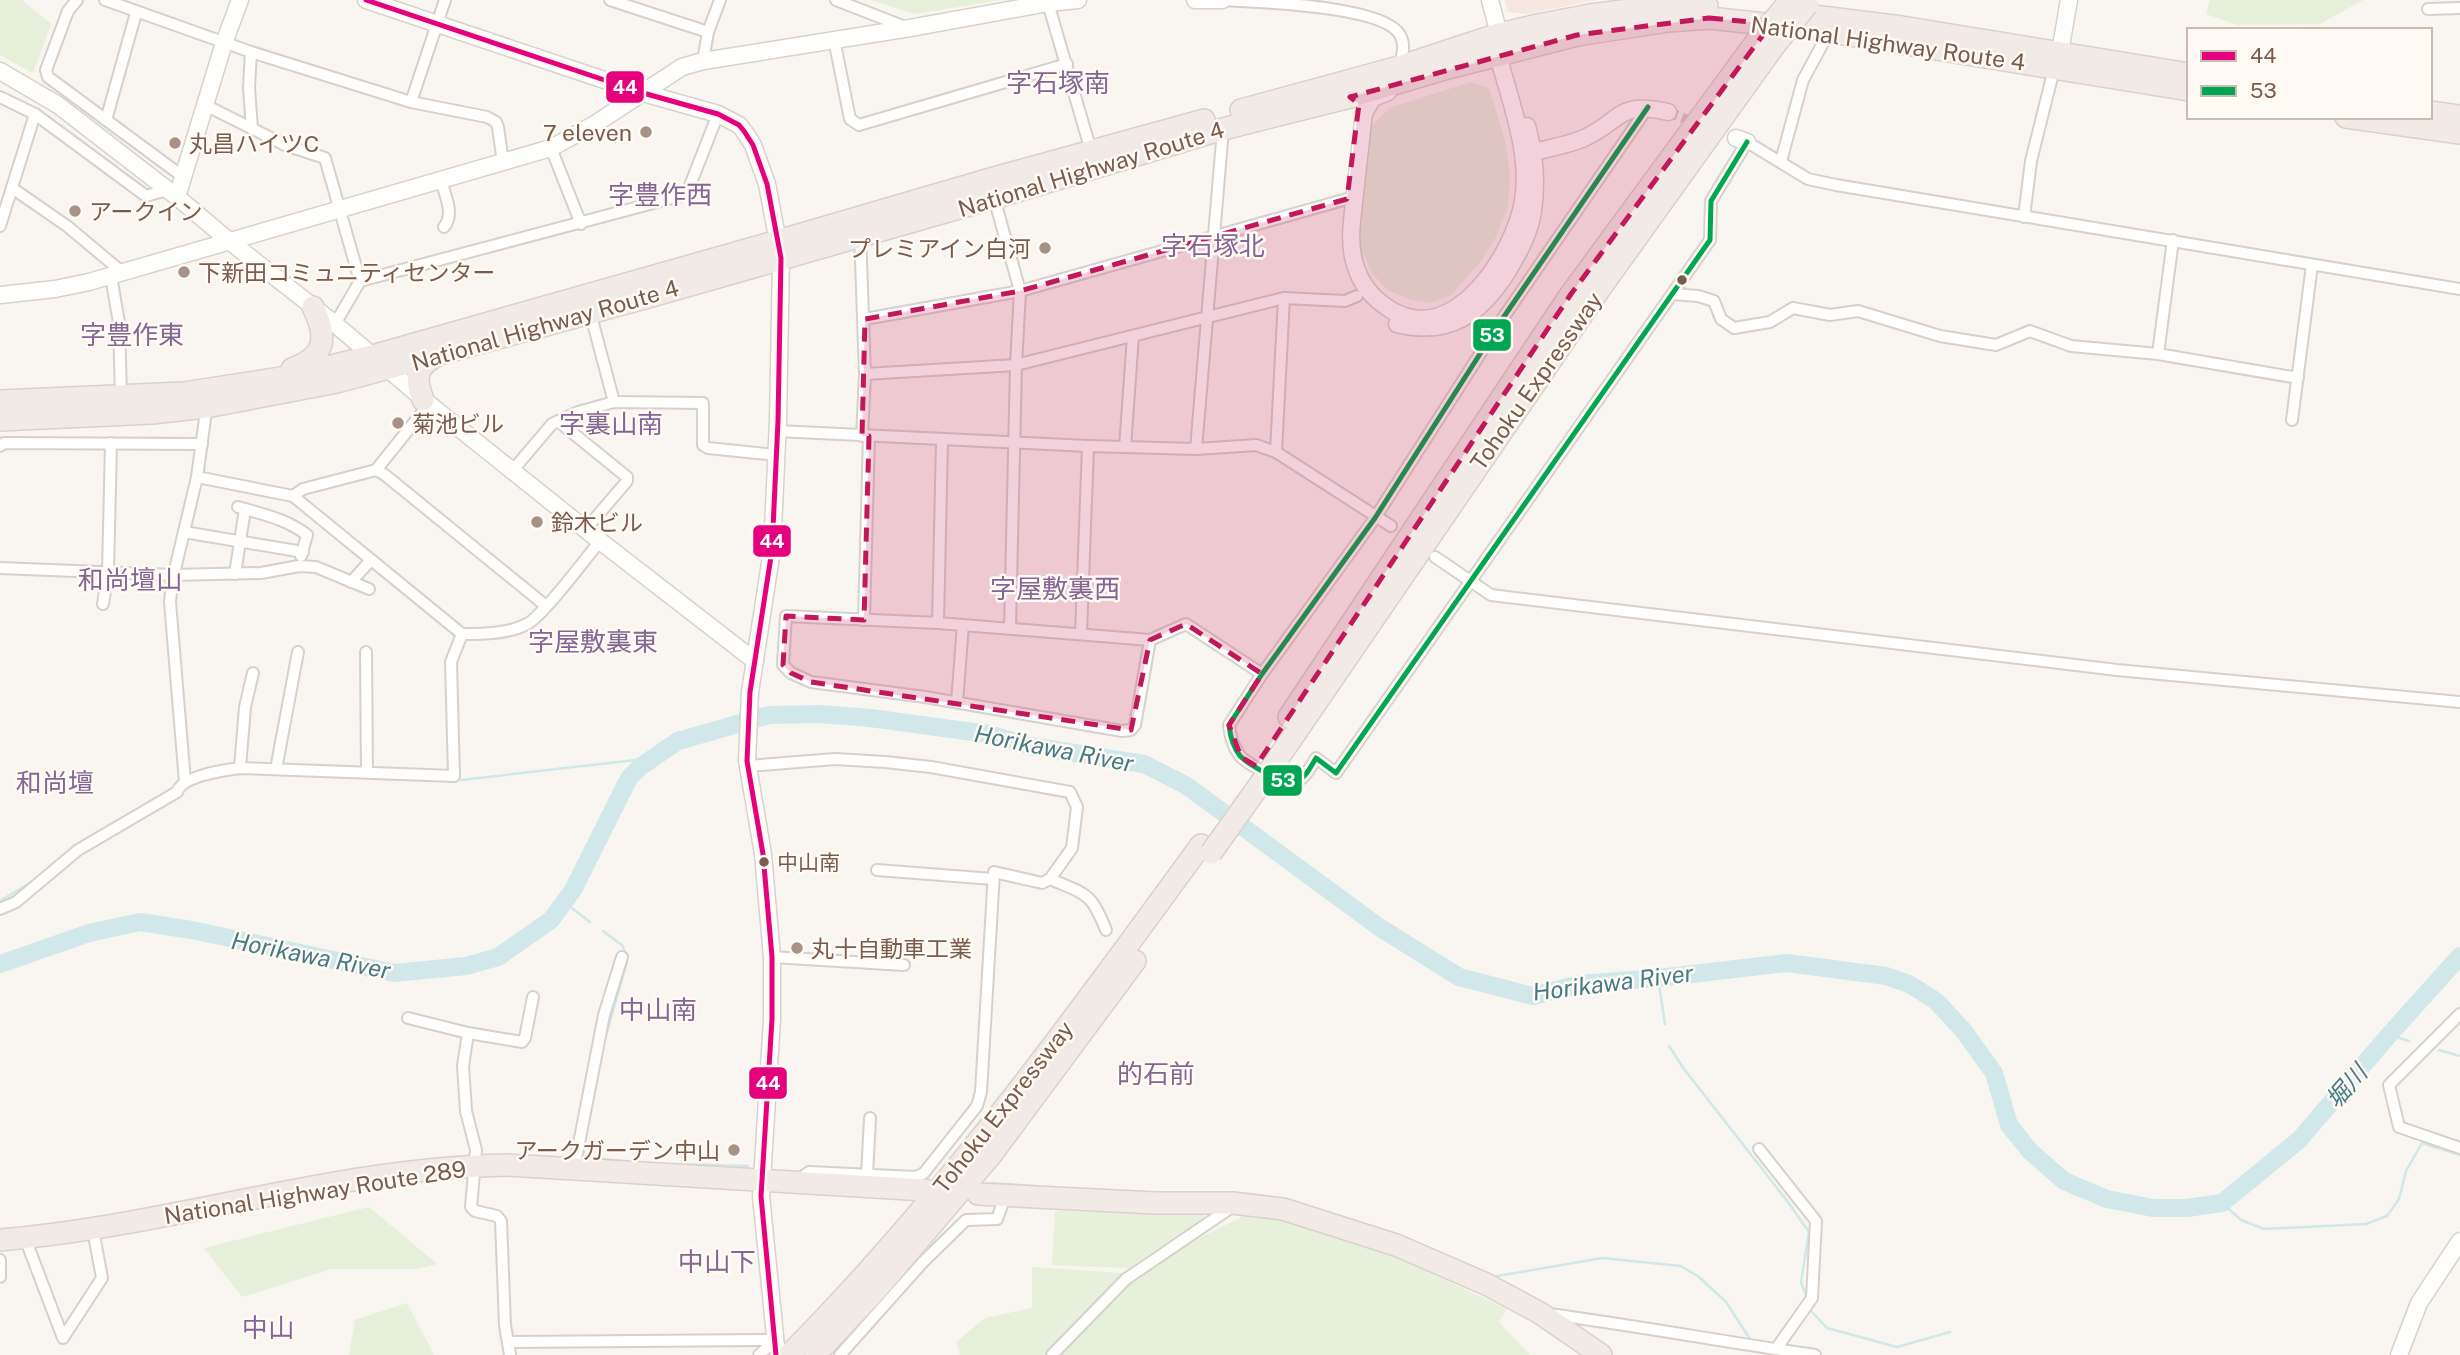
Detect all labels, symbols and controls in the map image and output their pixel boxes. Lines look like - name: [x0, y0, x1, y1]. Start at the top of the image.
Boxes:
- street label: National Highway Route 4: [1749, 10, 2027, 76]
- legend: [2187, 28, 2432, 119]
- text: 44: [2250, 43, 2276, 68]
- district label: 字石塚南: [1006, 67, 1110, 98]
- line badge: 44: [605, 70, 645, 104]
- text: 44: [613, 76, 637, 98]
- text: 53: [2250, 78, 2277, 103]
- street label: National Highway Route 4: [955, 116, 1227, 222]
- place label: 7 eleven: [543, 119, 632, 146]
- marker: 7 eleven: [638, 124, 654, 140]
- place label: 丸昌ハイツC: [189, 130, 319, 157]
- marker: 丸昌ハイツC: [167, 135, 183, 151]
- district label: 字豊作西: [608, 179, 712, 210]
- place label: アークイン: [89, 198, 203, 225]
- marker: アークイン: [67, 203, 83, 219]
- district label: 字石塚北: [1161, 230, 1265, 261]
- place label: プレミアイン白河: [848, 235, 1031, 262]
- marker: プレミアイン白河: [1037, 240, 1053, 256]
- place label: 下新田コミュニティセンター: [198, 259, 496, 286]
- marker: 下新田コミュニティセンター: [176, 264, 192, 280]
- unlabelled marker: [1675, 273, 1689, 287]
- street label: National Highway Route 4: [408, 274, 682, 376]
- street label: Tohoku Expressway: [1464, 287, 1608, 475]
- line badge: 53: [1472, 318, 1512, 352]
- district label: 字豊作東: [80, 319, 184, 350]
- text: 53: [1479, 324, 1505, 346]
- district label: 字裏山南: [559, 408, 663, 439]
- place label: 菊池ビル: [412, 410, 504, 437]
- marker: 菊池ビル: [390, 415, 406, 431]
- place label: 鈴木ビル: [551, 509, 643, 536]
- marker: 鈴木ビル: [529, 514, 545, 530]
- line badge: 44: [752, 524, 792, 558]
- text: 44: [760, 530, 784, 552]
- district label: 和尚壇山: [78, 564, 182, 595]
- district label: 字屋敷裏西: [990, 573, 1120, 604]
- district label: 字屋敷裏東: [528, 626, 658, 657]
- water label: Horikawa River: [972, 719, 1137, 777]
- line badge: 53: [1262, 764, 1303, 797]
- district label: 和尚壇: [16, 767, 94, 798]
- text: 53: [1270, 769, 1296, 791]
- place label: 中山南: [777, 850, 840, 875]
- marker: 中山南: [757, 855, 771, 869]
- water label: Horikawa River: [229, 926, 394, 984]
- place label: 丸十自動車工業: [811, 935, 972, 962]
- marker: 丸十自動車工業: [789, 940, 805, 956]
- water label: Horikawa River: [1531, 958, 1696, 1006]
- district label: 中山南: [619, 994, 697, 1025]
- street label: Tohoku Expressway: [927, 1016, 1079, 1198]
- water label: 堀川: [2320, 1056, 2374, 1113]
- district label: 的石前: [1117, 1058, 1195, 1089]
- line badge: 44: [748, 1066, 788, 1100]
- text: 44: [756, 1072, 780, 1094]
- place label: アークガーデン中山: [514, 1137, 720, 1164]
- marker: アークガーデン中山: [726, 1142, 742, 1158]
- street label: National Highway Route 289: [162, 1155, 468, 1229]
- district label: 中山下: [678, 1246, 756, 1277]
- district label: 中山: [242, 1312, 294, 1343]

